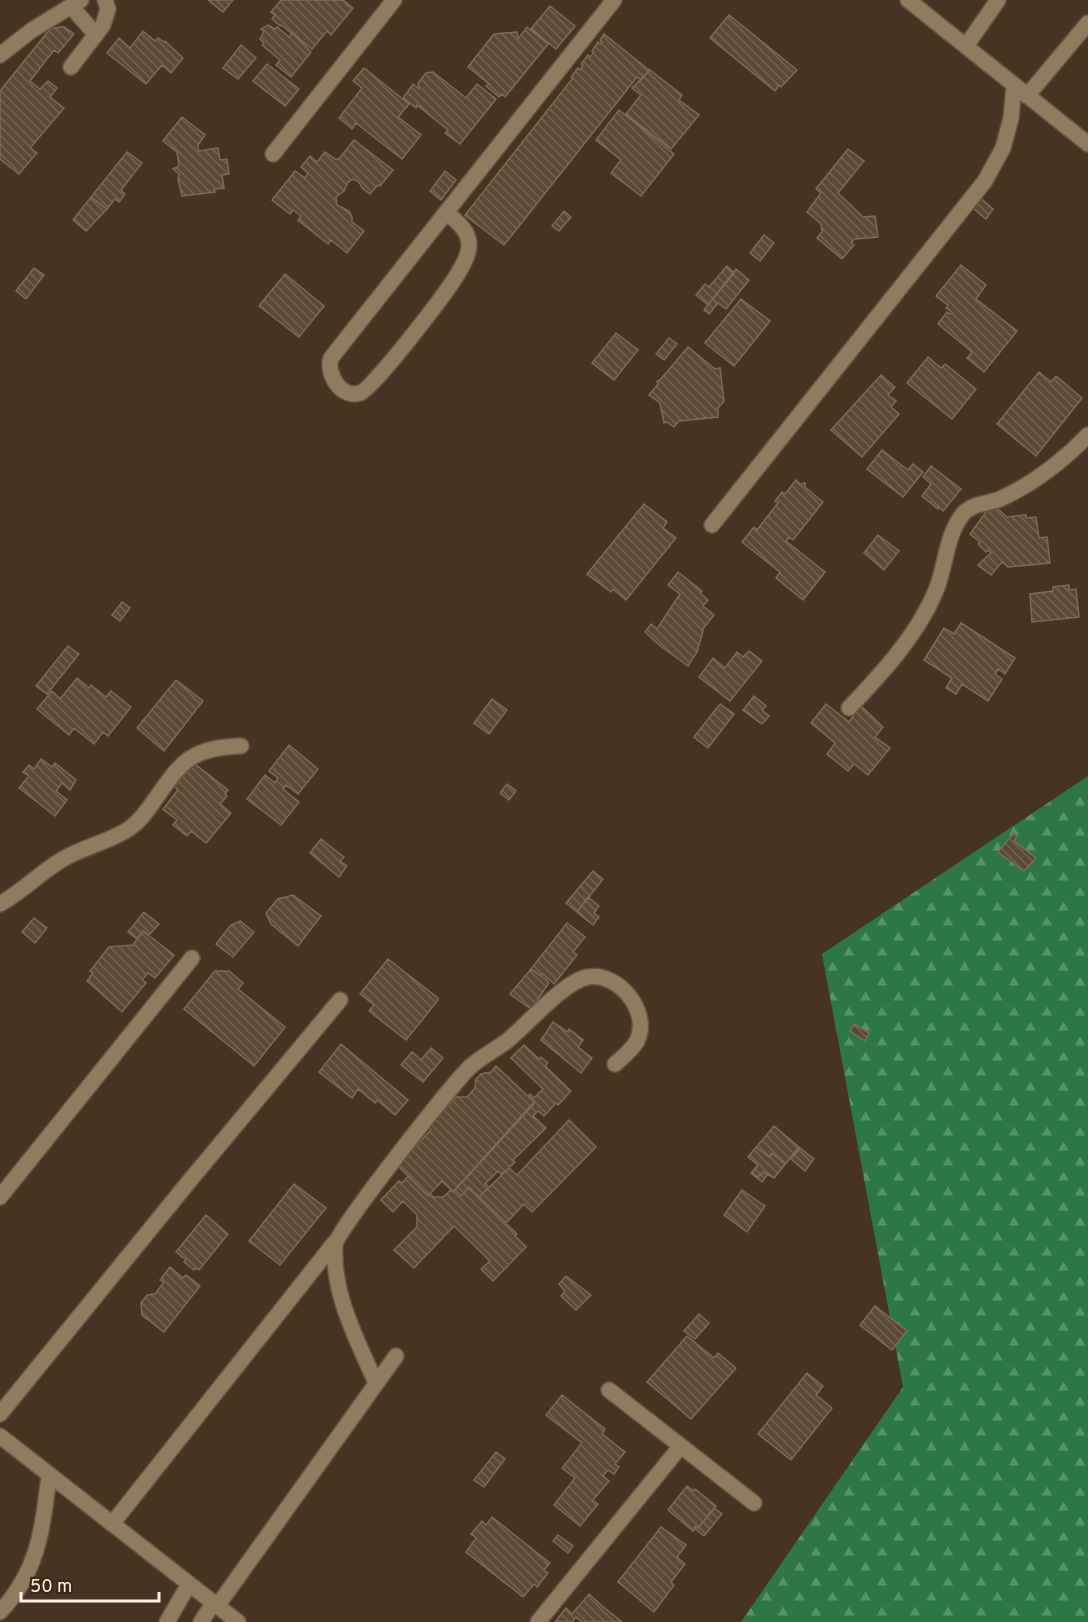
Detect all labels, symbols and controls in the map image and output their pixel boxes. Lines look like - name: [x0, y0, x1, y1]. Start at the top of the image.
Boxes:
- scale bar: [21, 1565, 159, 1603]
- text: 50 m: [30, 1576, 72, 1599]

